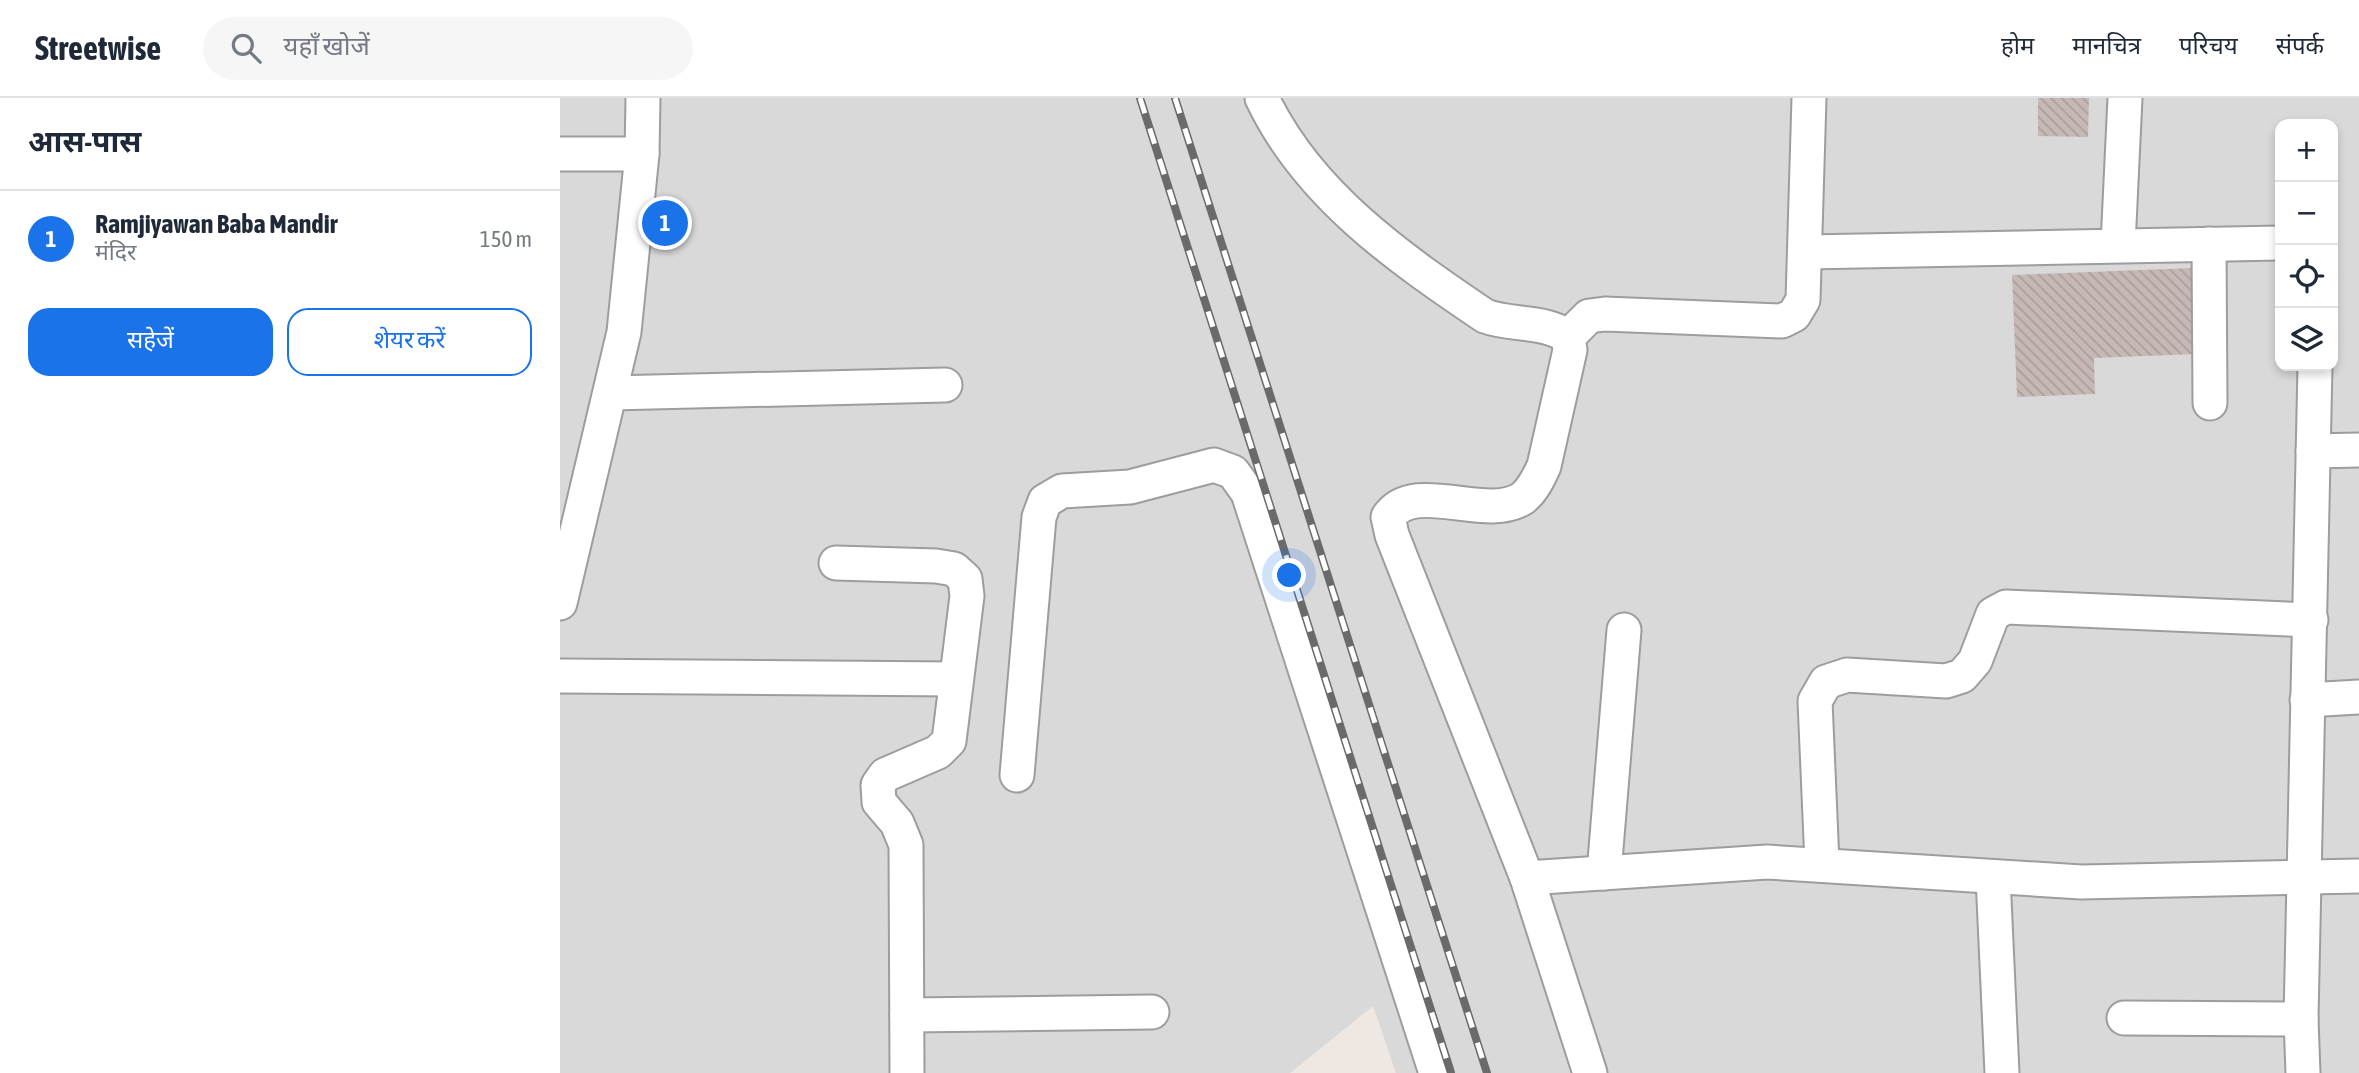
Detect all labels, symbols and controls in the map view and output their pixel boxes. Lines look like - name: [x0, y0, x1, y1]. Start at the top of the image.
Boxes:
- search box: [203, 17, 693, 80]
- text: Streetwise: [35, 29, 161, 67]
- icon: search: [227, 29, 265, 67]
- text: यहाँ खोजें: [283, 31, 370, 61]
- text: होम: [2001, 32, 2034, 59]
- text: मानचित्र: [2072, 32, 2141, 59]
- text: परिचय: [2179, 32, 2238, 59]
- text: संपर्क: [2276, 32, 2324, 59]
- map controls: [2275, 119, 2338, 371]
- button: +: [2275, 119, 2338, 182]
- text: आस-पास: [28, 124, 141, 158]
- button: −: [2275, 182, 2338, 245]
- pin: 1: [642, 197, 688, 249]
- text: Ramjiyawan Baba Mandir: [95, 209, 337, 239]
- text: 1: [46, 226, 56, 252]
- text: 150 m: [480, 226, 532, 252]
- text: मंदिर: [95, 239, 136, 265]
- button: locate: [2275, 245, 2338, 308]
- button: सहेजें: [28, 308, 273, 376]
- button: शेयर करें: [287, 308, 532, 376]
- button: layers: [2275, 308, 2338, 371]
- your location: [1272, 558, 1306, 592]

